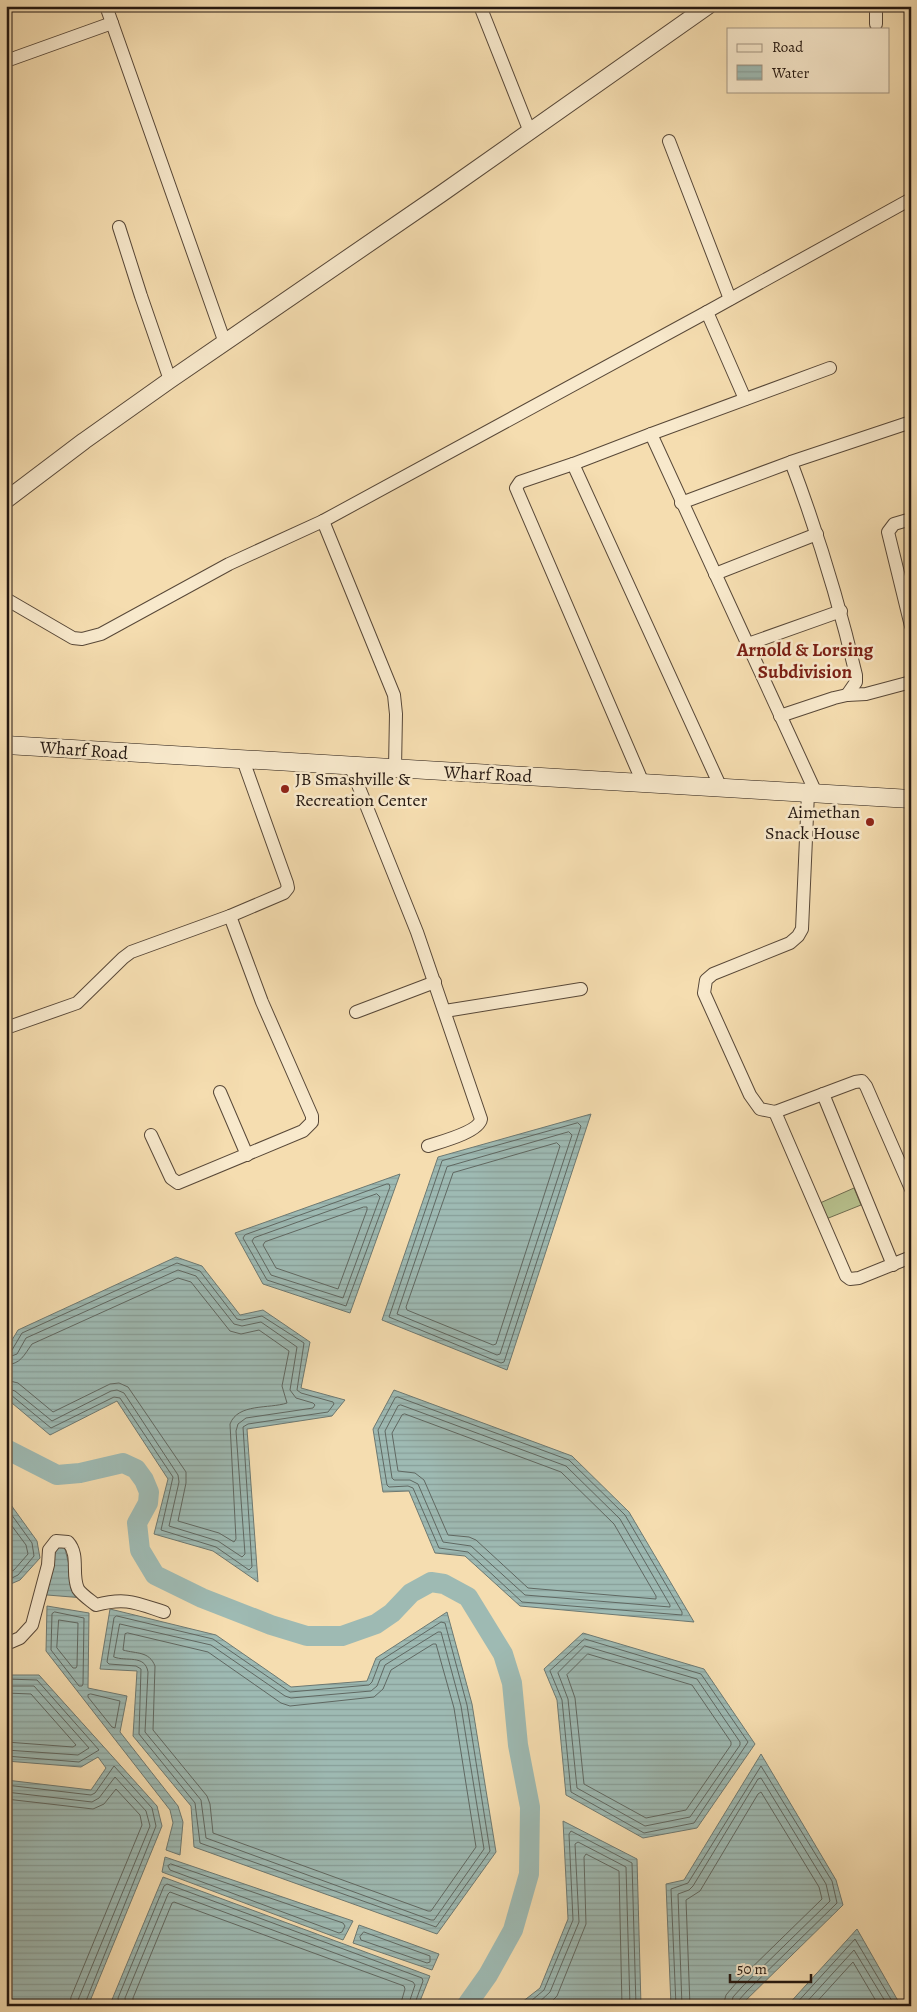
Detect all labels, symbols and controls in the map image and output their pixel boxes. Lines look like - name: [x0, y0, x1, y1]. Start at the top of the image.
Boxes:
- legend: [727, 28, 890, 92]
- text: Road: [772, 37, 804, 57]
- text: Water: [771, 63, 809, 83]
- district label: Arnold & Lorsing Subdivision: [736, 637, 874, 685]
- street label: Wharf Road: [38, 735, 129, 765]
- street label: Wharf Road: [442, 760, 533, 788]
- place label: JB Smashville & Recreation Center: [295, 767, 428, 812]
- marker: JB Smashville & Recreation Center: [279, 783, 291, 795]
- place label: Aimethan Snack House: [765, 800, 860, 845]
- marker: Aimethan Snack House: [864, 816, 876, 828]
- scale bar: [730, 1952, 811, 1984]
- text: 50 m: [737, 1959, 767, 1979]

